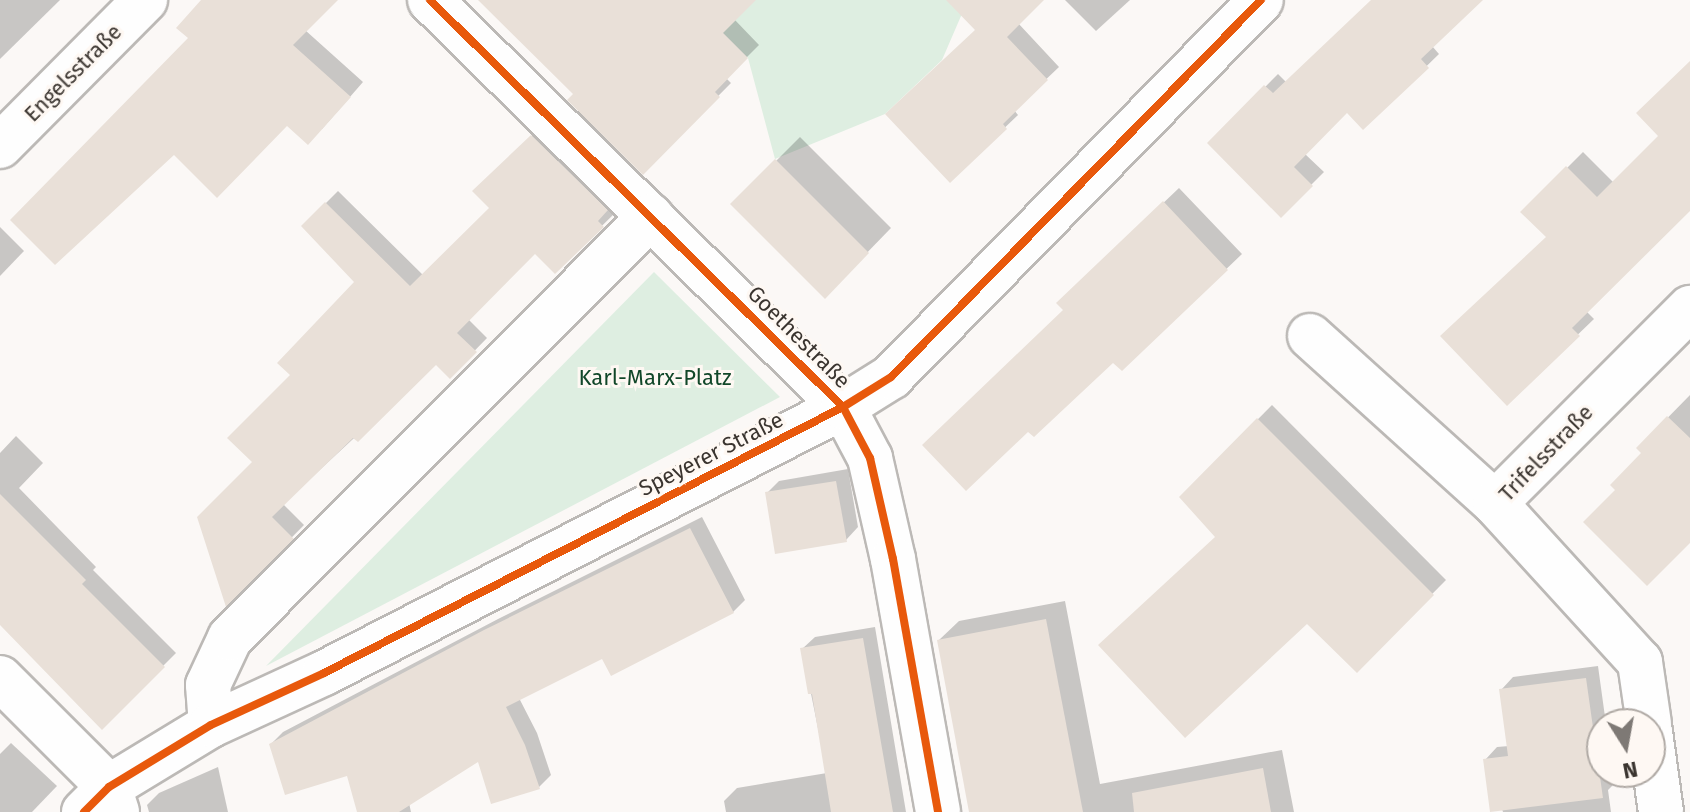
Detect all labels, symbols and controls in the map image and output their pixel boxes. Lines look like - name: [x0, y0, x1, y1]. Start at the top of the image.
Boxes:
- street label: Engelsstraße: [19, 19, 127, 127]
- street label: Goethestraße: [742, 280, 856, 394]
- park label: Karl-Marx-Platz: [578, 365, 732, 391]
- street label: Trifelsstraße: [1493, 399, 1599, 507]
- street label: Speyerer Straße: [634, 406, 788, 502]
- north arrow: [1586, 708, 1666, 788]
- text: N: [1621, 755, 1640, 785]

